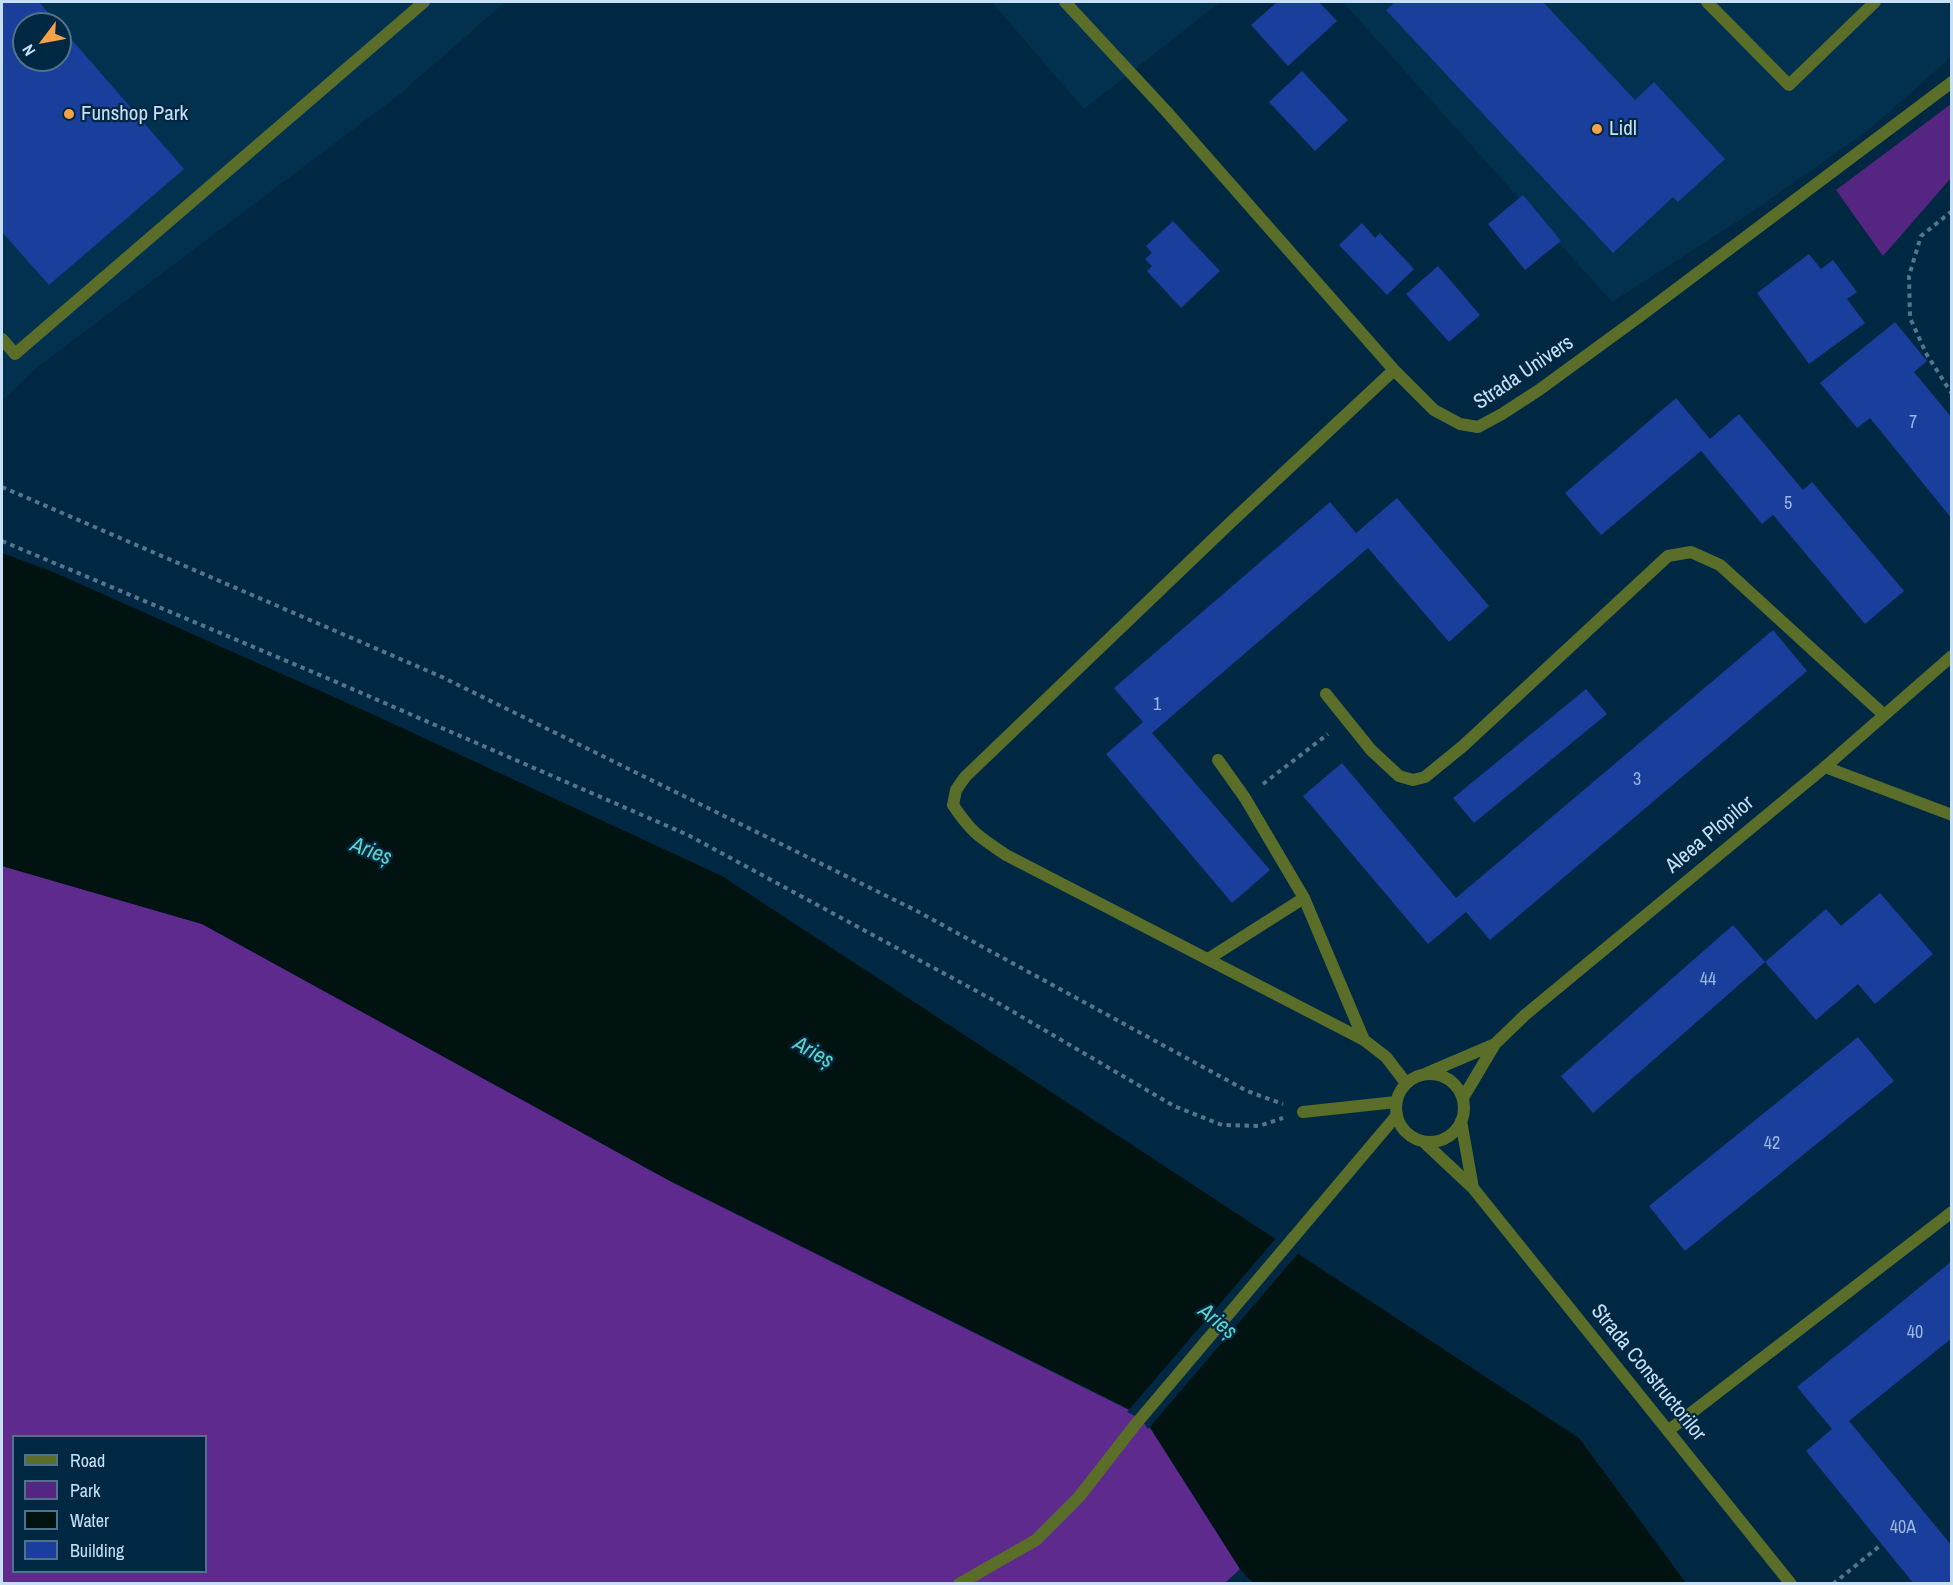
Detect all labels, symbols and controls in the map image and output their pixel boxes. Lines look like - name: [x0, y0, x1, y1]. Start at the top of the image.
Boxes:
- north arrow: [12, 12, 72, 72]
- text: N: [17, 41, 40, 60]
- place label: Funshop Park: [81, 101, 188, 127]
- marker: Funshop Park: [62, 107, 76, 121]
- place label: Lidl: [1609, 116, 1637, 142]
- marker: Lidl: [1590, 122, 1604, 136]
- street label: Strada Univers: [1469, 330, 1579, 416]
- house number: 7: [1909, 412, 1917, 434]
- house number: 5: [1784, 493, 1792, 515]
- house number: 1: [1153, 694, 1161, 716]
- house number: 3: [1633, 769, 1641, 791]
- street label: Aleea Plopilor: [1661, 791, 1759, 879]
- water label: Arieș: [347, 832, 395, 872]
- house number: 44: [1700, 969, 1716, 991]
- water label: Arieș: [788, 1031, 838, 1075]
- house number: 42: [1764, 1133, 1780, 1155]
- water label: Arieș: [1192, 1298, 1242, 1346]
- street label: Strada Constructorilor: [1585, 1300, 1711, 1446]
- house number: 40: [1907, 1322, 1923, 1344]
- legend: [12, 1435, 207, 1573]
- text: Road: [70, 1448, 105, 1473]
- text: Park: [70, 1478, 100, 1503]
- text: Water: [70, 1508, 109, 1533]
- house number: 40A: [1890, 1517, 1916, 1539]
- text: Building: [70, 1538, 124, 1563]

